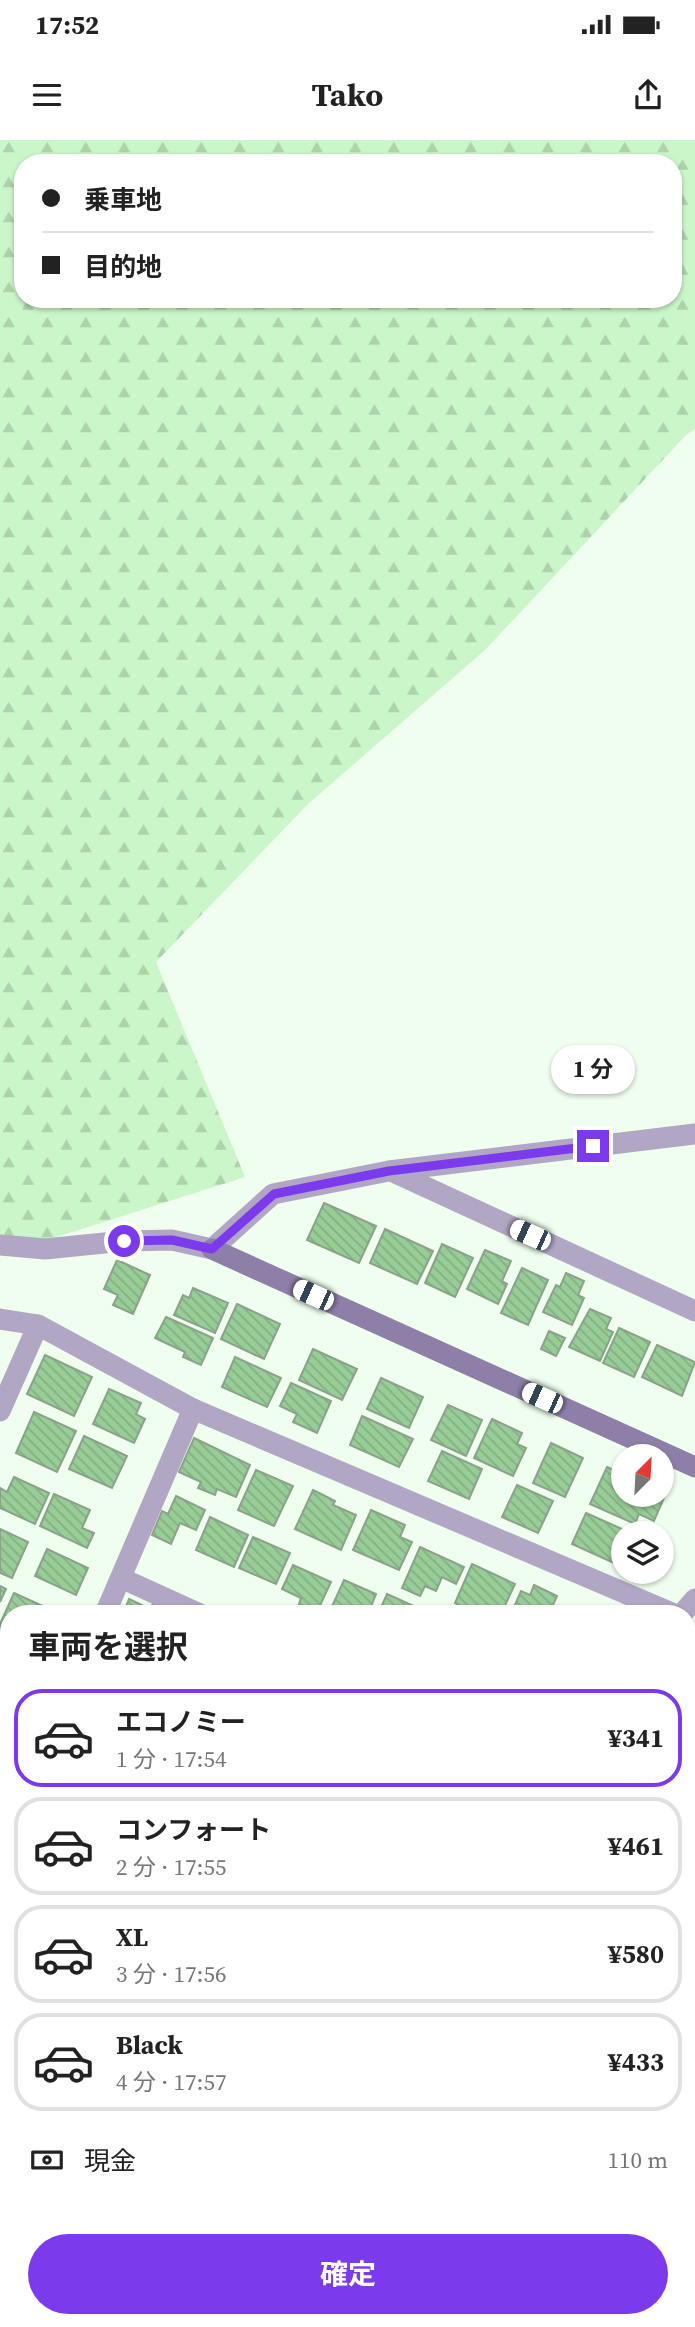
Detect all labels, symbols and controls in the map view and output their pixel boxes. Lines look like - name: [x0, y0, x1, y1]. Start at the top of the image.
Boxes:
- text: 17:52: [35, 7, 99, 43]
- text: Tako: [312, 73, 383, 117]
- icon: menu: [28, 76, 66, 114]
- icon: share: [629, 76, 667, 114]
- text: 乗車地: [84, 182, 162, 218]
- text: 目的地: [84, 249, 162, 285]
- callout: 1 分: [551, 1044, 635, 1094]
- text: 1 分: [573, 1053, 613, 1085]
- route end: [577, 1130, 609, 1162]
- car: [507, 1217, 554, 1253]
- route start: [108, 1225, 140, 1257]
- car: [290, 1277, 337, 1313]
- car: [519, 1380, 566, 1416]
- north arrow: [611, 1444, 674, 1507]
- map controls: [611, 1444, 674, 1584]
- button: layers: [611, 1521, 674, 1584]
- text: 車両を選択: [28, 1625, 188, 1669]
- text: エコノミー: [116, 1704, 246, 1740]
- icon: car: [32, 1707, 95, 1770]
- text: ¥341: [608, 1720, 664, 1756]
- text: 1 分 · 17:54: [116, 1743, 226, 1775]
- text: コンフォート: [116, 1812, 271, 1848]
- icon: car: [32, 1815, 95, 1878]
- text: ¥461: [608, 1828, 664, 1864]
- text: 2 分 · 17:55: [116, 1851, 226, 1883]
- text: XL: [116, 1919, 148, 1955]
- icon: car: [32, 1923, 95, 1986]
- text: ¥580: [608, 1936, 664, 1972]
- text: 3 分 · 17:56: [116, 1958, 226, 1990]
- text: Black: [116, 2027, 183, 2063]
- icon: car: [32, 2031, 95, 2094]
- text: ¥433: [608, 2044, 664, 2080]
- text: 4 分 · 17:57: [116, 2066, 226, 2098]
- icon: cash: [28, 2141, 66, 2179]
- text: 現金: [84, 2143, 136, 2179]
- text: 110 m: [607, 2144, 668, 2176]
- button: 確定: [28, 2234, 668, 2314]

